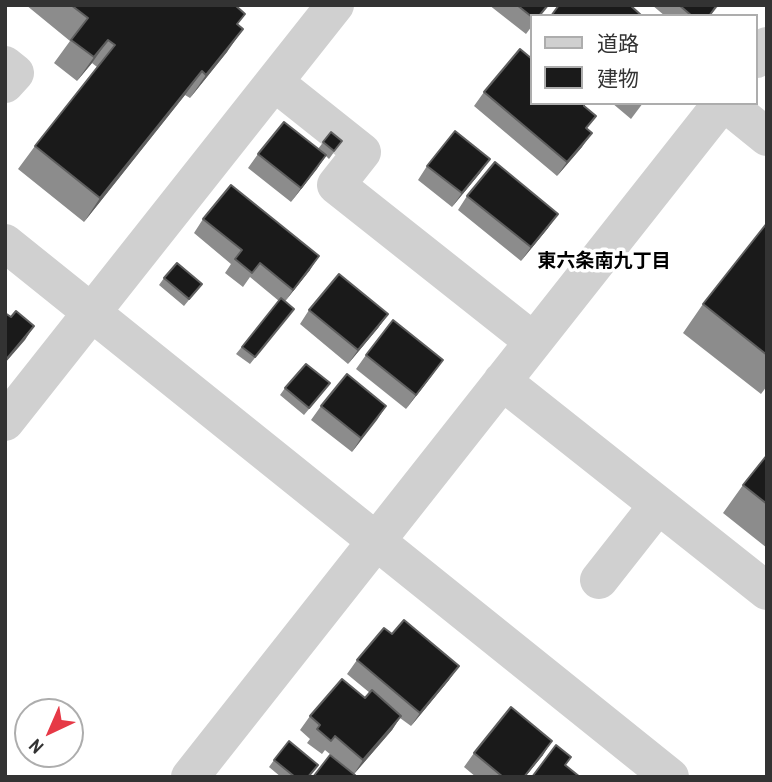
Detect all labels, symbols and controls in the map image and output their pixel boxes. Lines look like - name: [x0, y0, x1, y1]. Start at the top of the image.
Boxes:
- legend: [530, 14, 758, 105]
- text: 道路: [597, 29, 639, 58]
- text: 建物: [597, 64, 639, 93]
- district label: 東六条南九丁目: [538, 251, 670, 273]
- north arrow: [14, 698, 84, 768]
- text: N: [23, 733, 49, 760]

